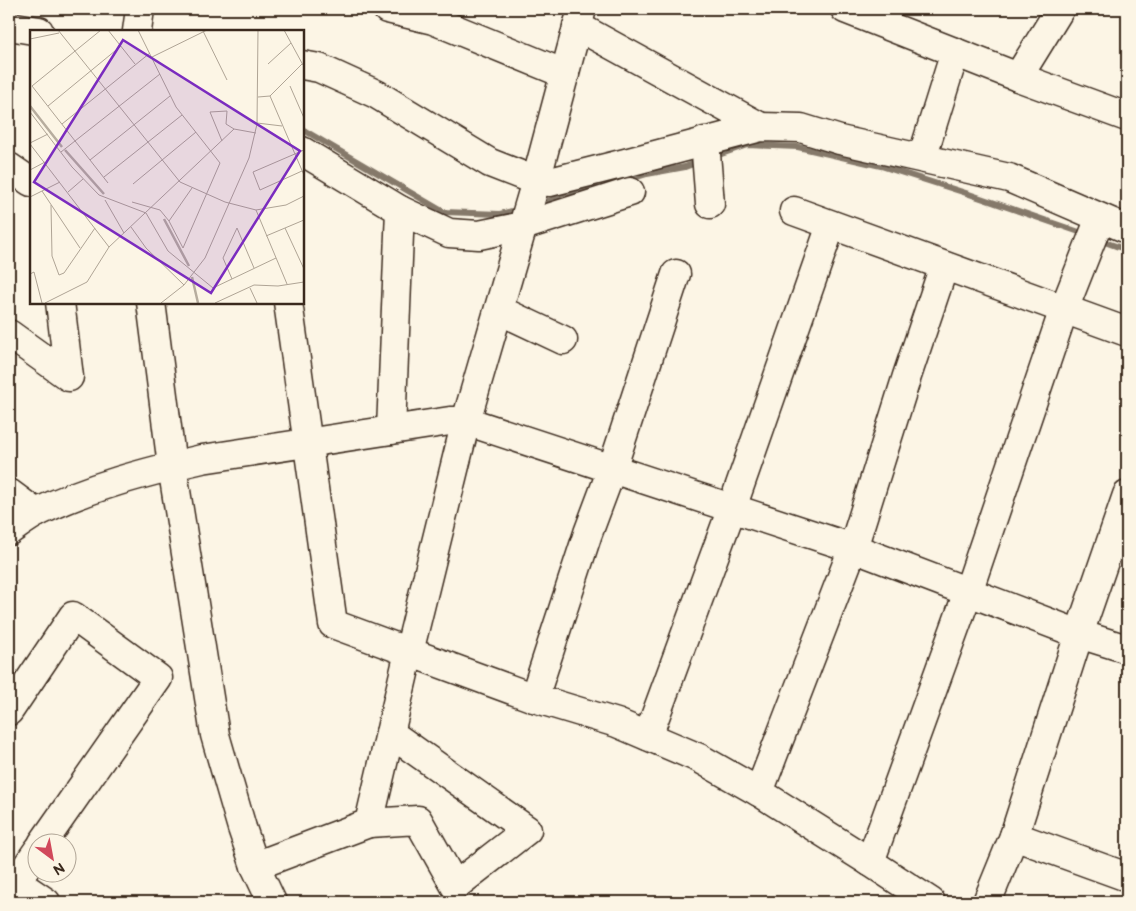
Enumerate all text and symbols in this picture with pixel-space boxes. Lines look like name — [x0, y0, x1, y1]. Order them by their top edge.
inset map — [30, 30, 304, 304]
north arrow — [28, 834, 78, 884]
text: N — [50, 859, 68, 879]

